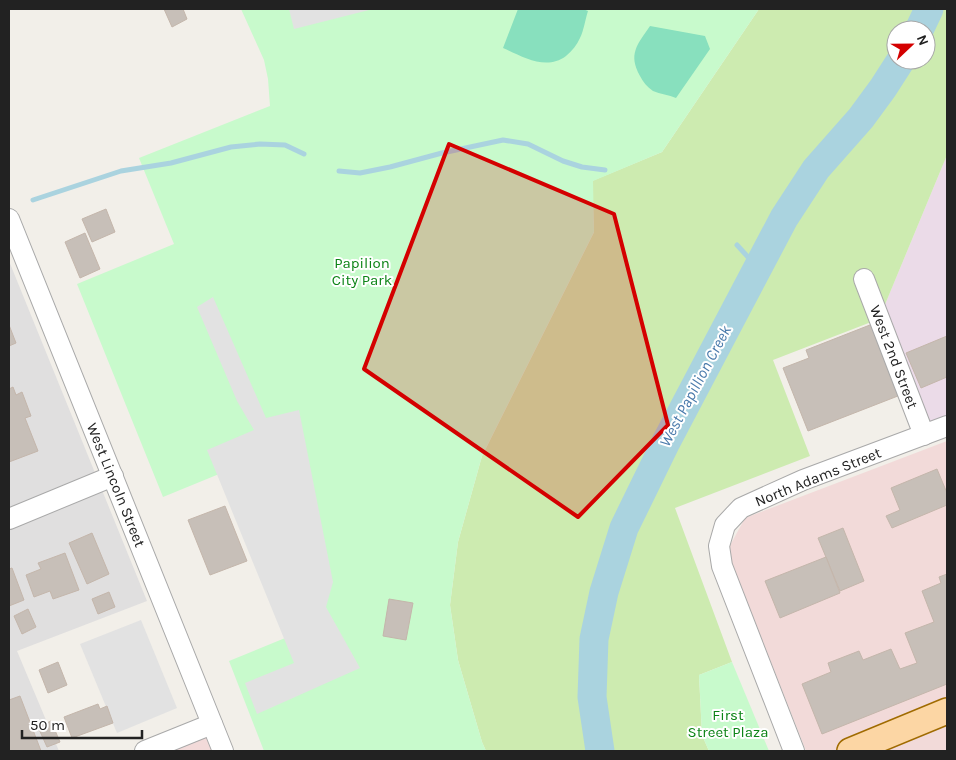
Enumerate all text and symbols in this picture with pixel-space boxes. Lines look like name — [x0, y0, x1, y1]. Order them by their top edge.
north arrow — [886, 20, 936, 70]
text: N — [913, 32, 932, 48]
park label: Papilion City Park — [332, 254, 392, 289]
street label: West 2nd Street — [866, 303, 922, 411]
water label: West Papillion Creek — [655, 321, 735, 450]
street label: West Lincoln Street — [83, 420, 149, 550]
street label: North Adams Street — [752, 443, 884, 511]
park label: First Street Plaza — [688, 706, 768, 741]
scale bar — [22, 708, 142, 740]
text: 50 m — [30, 716, 65, 734]

